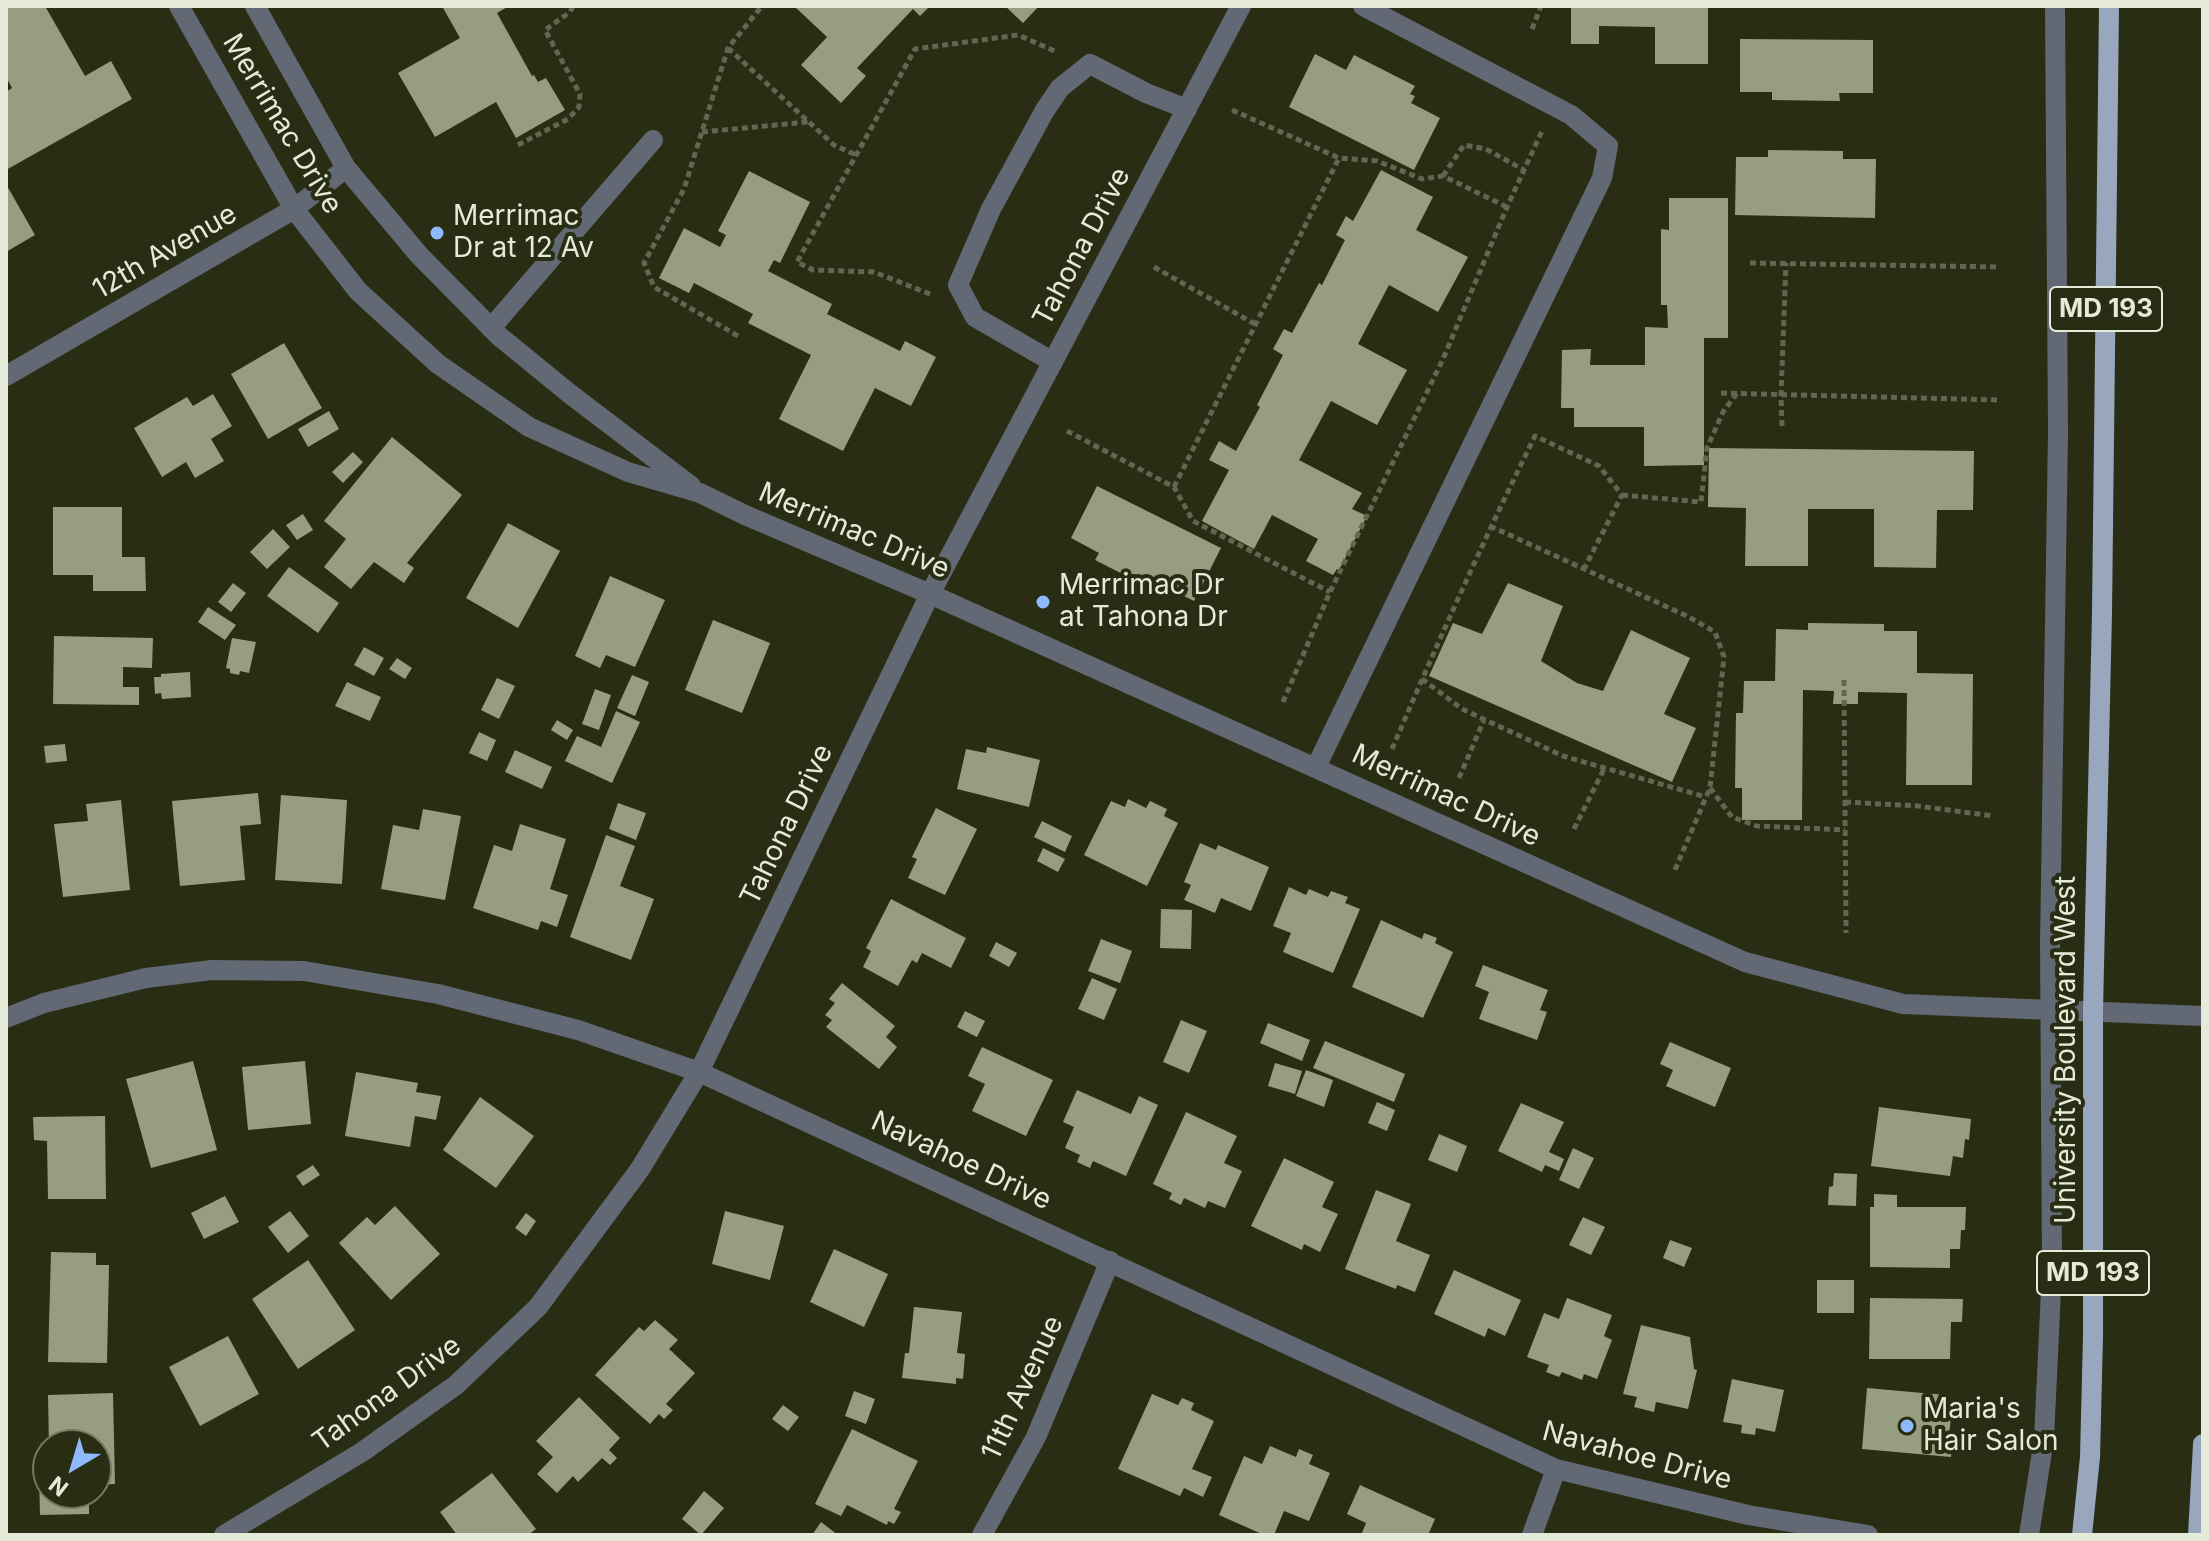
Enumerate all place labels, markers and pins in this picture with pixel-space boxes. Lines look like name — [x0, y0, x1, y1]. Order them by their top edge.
place label: Merrimac Dr at 12 Av — [453, 200, 594, 266]
marker: Merrimac Dr at 12 Av — [428, 224, 446, 242]
place label: Merrimac Dr at Tahona Dr — [1059, 569, 1228, 635]
marker: Merrimac Dr at Tahona Dr — [1034, 593, 1052, 611]
place label: Maria's Hair Salon — [1923, 1393, 2059, 1459]
marker: Maria's Hair Salon — [1898, 1417, 1916, 1435]

